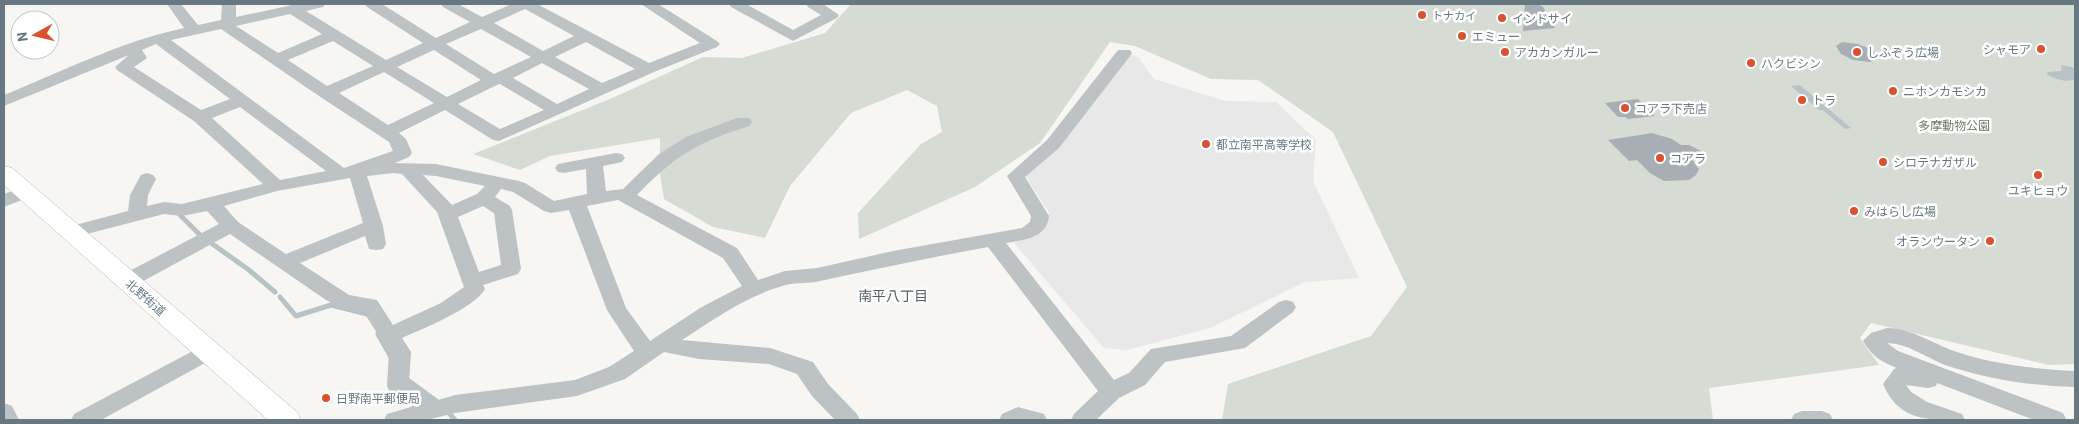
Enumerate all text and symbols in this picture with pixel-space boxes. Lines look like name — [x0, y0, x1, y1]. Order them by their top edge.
marker: トナカイ — [1416, 9, 1428, 21]
place label: トナカイ — [1432, 9, 1476, 22]
north arrow — [10, 10, 60, 60]
place label: インドサイ — [1512, 11, 1572, 25]
marker: インドサイ — [1496, 12, 1508, 24]
place label: エミュー — [1472, 29, 1520, 43]
marker: エミュー — [1456, 30, 1468, 42]
text: N — [13, 31, 31, 43]
place label: シャモア — [1983, 42, 2031, 56]
marker: シャモア — [2035, 43, 2047, 55]
place label: アカカンガルー — [1515, 45, 1599, 59]
place label: しふぞう広場 — [1867, 45, 1939, 59]
marker: アカカンガルー — [1499, 46, 1511, 58]
marker: しふぞう広場 — [1851, 46, 1863, 58]
place label: ハクビシン — [1761, 56, 1821, 70]
marker: ハクビシン — [1745, 57, 1757, 69]
place label: ニホンカモシカ — [1903, 84, 1987, 98]
marker: ニホンカモシカ — [1887, 85, 1899, 97]
place label: トラ — [1812, 93, 1836, 107]
marker: トラ — [1796, 94, 1808, 106]
place label: コアラ下売店 — [1635, 101, 1707, 115]
marker: コアラ下売店 — [1619, 102, 1631, 114]
park label: 多摩動物公園 — [1918, 118, 1990, 132]
place label: 都立南平高等学校 — [1216, 137, 1312, 151]
marker: 都立南平高等学校 — [1200, 138, 1212, 150]
place label: コアラ — [1670, 151, 1706, 165]
marker: コアラ — [1654, 152, 1666, 164]
place label: シロテナガザル — [1893, 155, 1977, 169]
marker: シロテナガザル — [1877, 156, 1889, 168]
marker: ユキヒョウ — [2032, 169, 2044, 181]
place label: ユキヒョウ — [2008, 183, 2068, 197]
place label: みはらし広場 — [1864, 204, 1936, 218]
marker: みはらし広場 — [1848, 205, 1860, 217]
place label: オランウータン — [1896, 234, 1980, 248]
marker: オランウータン — [1984, 235, 1996, 247]
street label: 北野街道 — [123, 276, 169, 318]
district label: 南平八丁目 — [858, 287, 928, 304]
place label: 日野南平郵便局 — [336, 391, 420, 405]
marker: 日野南平郵便局 — [320, 392, 332, 404]

